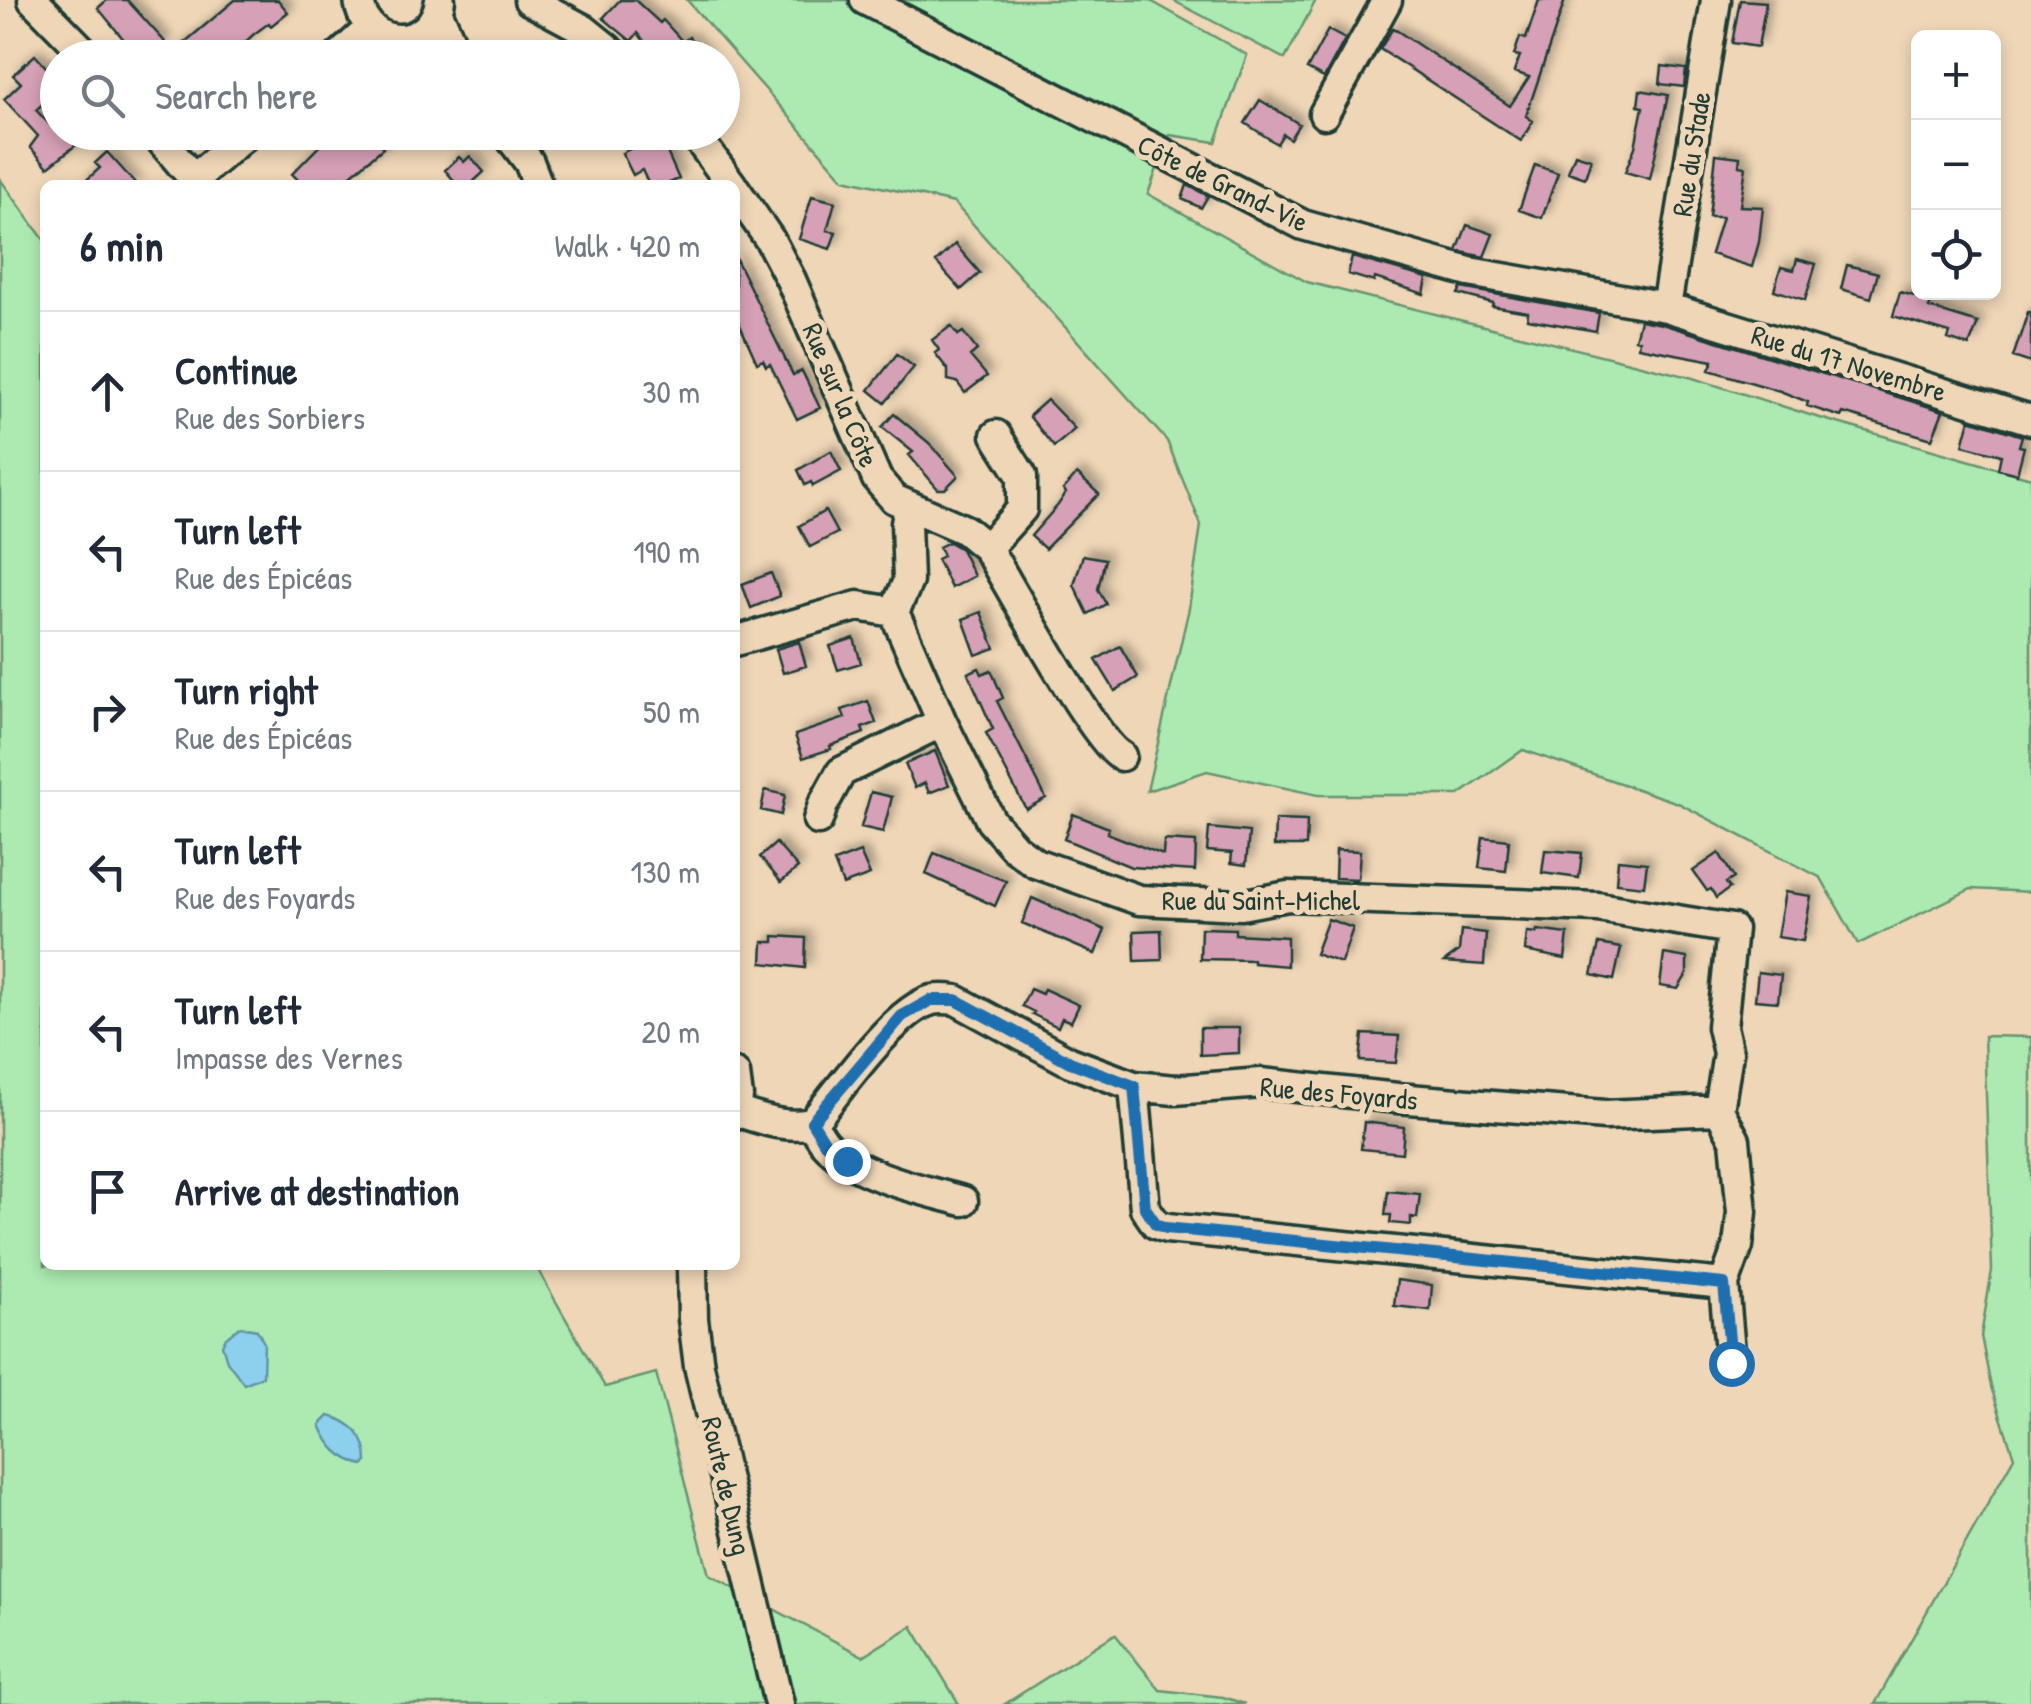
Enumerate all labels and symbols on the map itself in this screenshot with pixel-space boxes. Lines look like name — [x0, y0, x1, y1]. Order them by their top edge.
street label: Rue du Stade — [1662, 89, 1720, 219]
street label: Côte de Grand-Vie — [1131, 125, 1315, 241]
street label: Rue du 17 Novembre — [1747, 315, 1951, 411]
street label: Rue sur la Côte — [794, 317, 888, 473]
street label: Rue du Saint-Michel — [1162, 881, 1361, 919]
street label: Rue des Foyards — [1259, 1067, 1419, 1119]
route end — [825, 1139, 871, 1185]
route start — [1709, 1341, 1755, 1387]
street label: Route de Dung — [693, 1413, 761, 1559]

